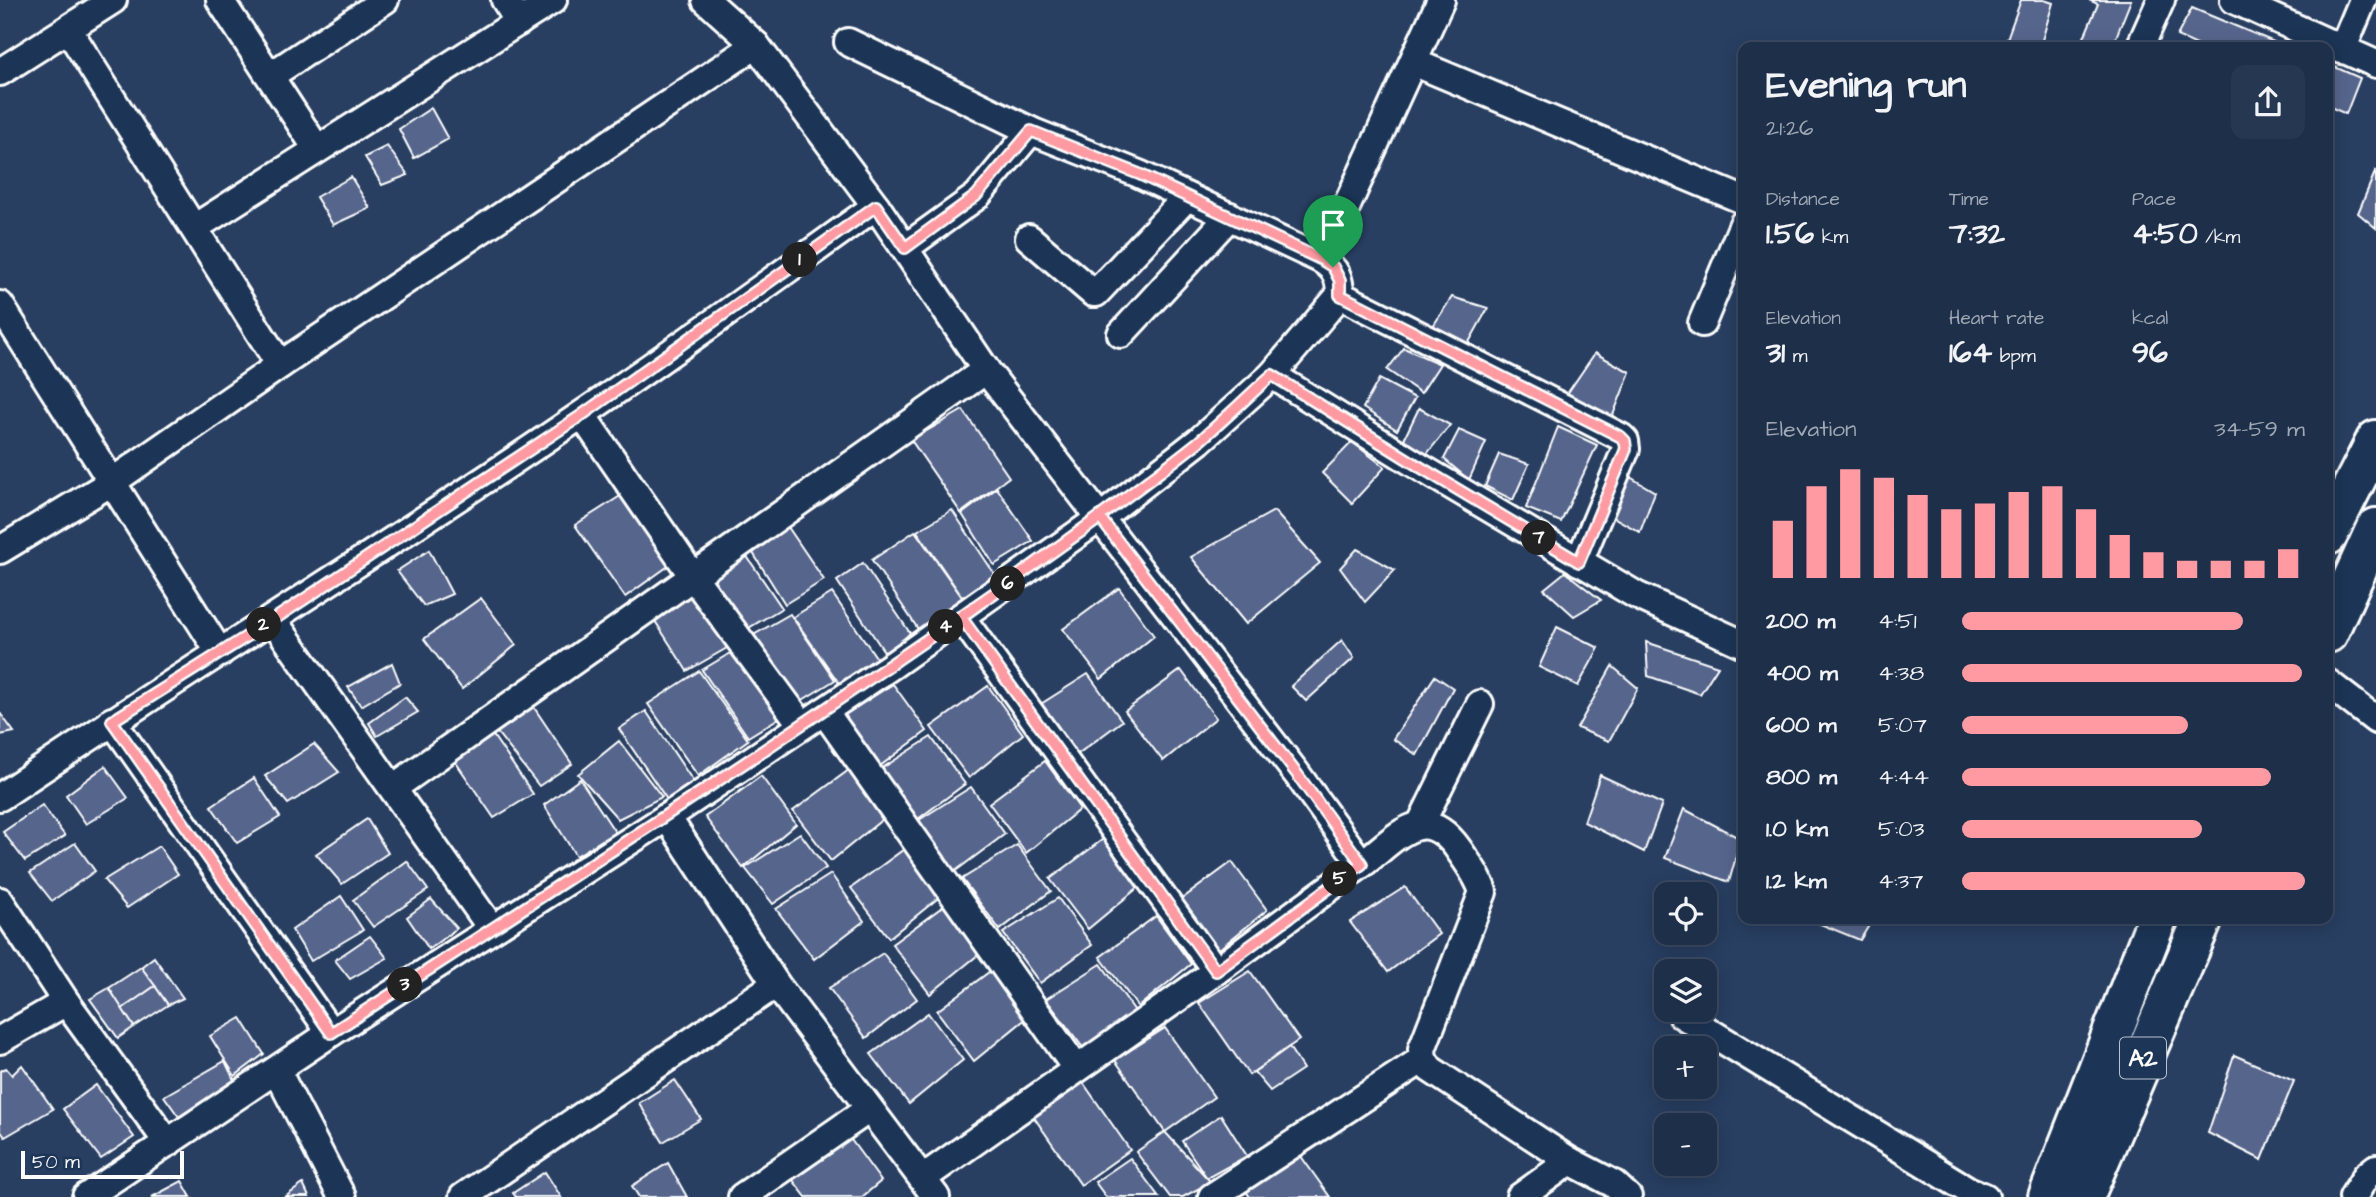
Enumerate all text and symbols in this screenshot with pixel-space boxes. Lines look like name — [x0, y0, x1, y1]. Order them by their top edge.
text: Evening run — [1766, 60, 1967, 112]
button: share — [2231, 65, 2305, 139]
text: 21:26 — [1766, 112, 1814, 144]
text: Distance — [1766, 186, 1840, 213]
text: Time — [1949, 186, 1989, 213]
text: Pace — [2132, 186, 2176, 213]
pin — [1303, 195, 1363, 267]
icon: arrive — [1314, 206, 1352, 244]
text: 1.56 — [1766, 213, 1814, 255]
text: 7:32 — [1949, 213, 2005, 255]
text: 4:50 — [2132, 213, 2198, 255]
text: km — [1814, 224, 1848, 251]
text: /km — [2198, 224, 2240, 251]
pin: 1 — [782, 243, 818, 278]
text: 1 — [798, 246, 801, 273]
text: Elevation — [1766, 305, 1841, 332]
text: Heart rate — [1949, 305, 2044, 332]
text: kcal — [2132, 305, 2168, 332]
text: 31 — [1766, 332, 1785, 374]
text: 164 — [1949, 332, 1992, 374]
text: 96 — [2132, 332, 2168, 374]
text: m — [1785, 343, 1808, 370]
text: bpm — [1992, 343, 2036, 370]
text: Elevation — [1766, 413, 1857, 445]
text: 34–59 m — [2214, 413, 2305, 445]
pin: 7 — [1522, 520, 1556, 556]
text: 7 — [1533, 524, 1544, 551]
pin: 6 — [990, 566, 1026, 602]
text: 6 — [1002, 570, 1013, 597]
text: 200 m — [1766, 605, 1835, 637]
text: 4:51 — [1878, 605, 1917, 637]
pin: 2 — [246, 608, 282, 642]
pin: 4 — [928, 610, 964, 644]
text: 2 — [258, 611, 269, 638]
text: 4 — [939, 613, 952, 640]
text: 400 m — [1766, 657, 1838, 689]
text: 4:38 — [1878, 657, 1924, 689]
text: 600 m — [1766, 709, 1837, 741]
text: 5:07 — [1878, 709, 1927, 741]
text: 800 m — [1766, 761, 1837, 793]
text: 4:44 — [1878, 761, 1929, 793]
text: 1.0 km — [1766, 813, 1828, 845]
text: 5:03 — [1878, 813, 1924, 845]
pin: 5 — [1322, 862, 1358, 896]
text: 5 — [1333, 865, 1346, 892]
text: 1.2 km — [1766, 865, 1827, 897]
text: 4:37 — [1878, 865, 1923, 897]
map controls — [1654, 882, 1717, 1176]
button: locate — [1654, 882, 1717, 945]
button: layers — [1654, 959, 1717, 1022]
pin: 3 — [388, 968, 422, 1002]
text: 3 — [400, 971, 409, 998]
button: + — [1654, 1036, 1717, 1099]
road number: A2 — [2120, 1038, 2166, 1078]
button: − — [1654, 1113, 1717, 1176]
scale bar — [21, 1148, 184, 1180]
text: 50 m — [32, 1149, 80, 1176]

